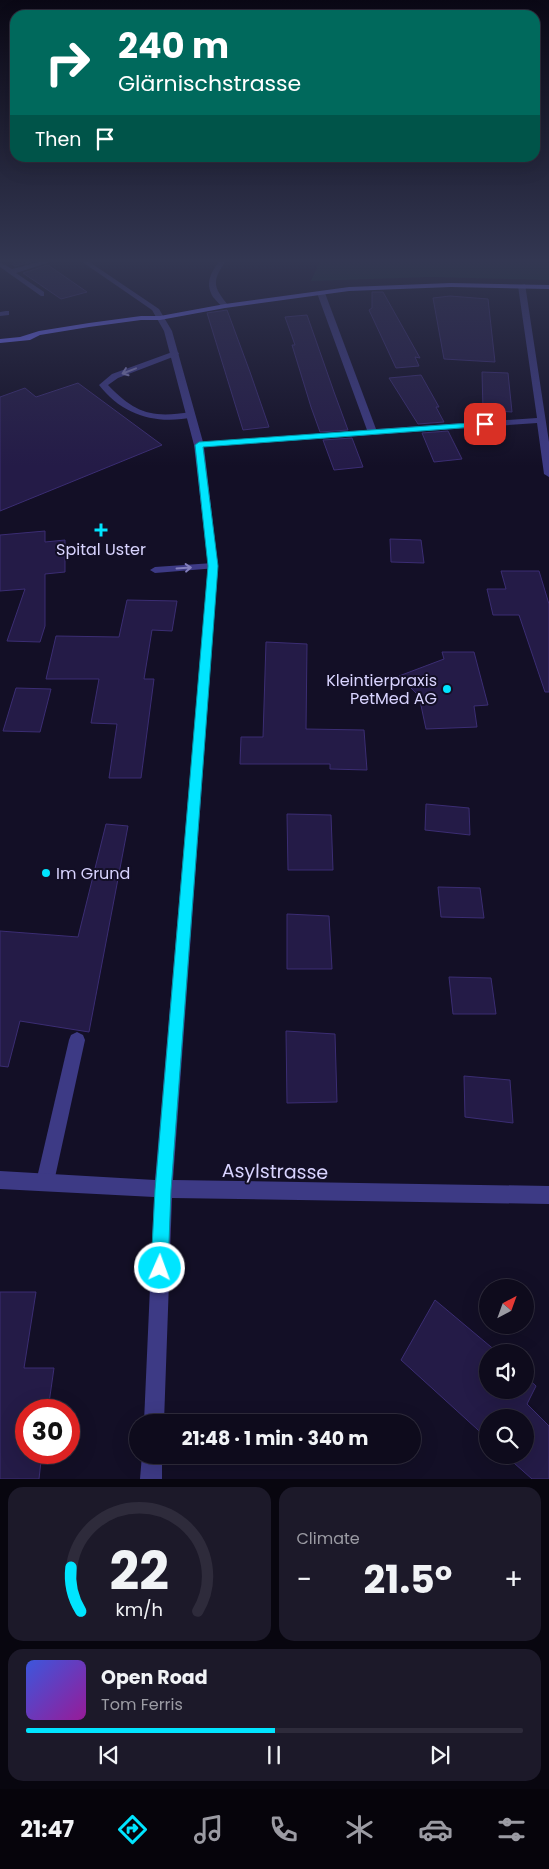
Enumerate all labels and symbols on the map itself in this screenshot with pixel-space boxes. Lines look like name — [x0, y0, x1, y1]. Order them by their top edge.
one-way arrow — [122, 367, 137, 376]
pin — [464, 403, 506, 445]
marker: Spital Uster — [94, 523, 108, 537]
place label: Spital Uster — [56, 538, 146, 561]
one-way arrow — [176, 563, 192, 573]
place label: Kleintierpraxis PetMed AG — [326, 669, 437, 710]
marker: Kleintierpraxis PetMed AG — [441, 683, 453, 695]
place label: Im Grund — [56, 862, 130, 885]
marker: Im Grund — [40, 867, 52, 879]
street label: Asylstrasse — [222, 1157, 328, 1186]
position arrow — [133, 1241, 185, 1293]
north arrow — [479, 1279, 534, 1334]
speed limit sign: 30 — [15, 1399, 80, 1464]

